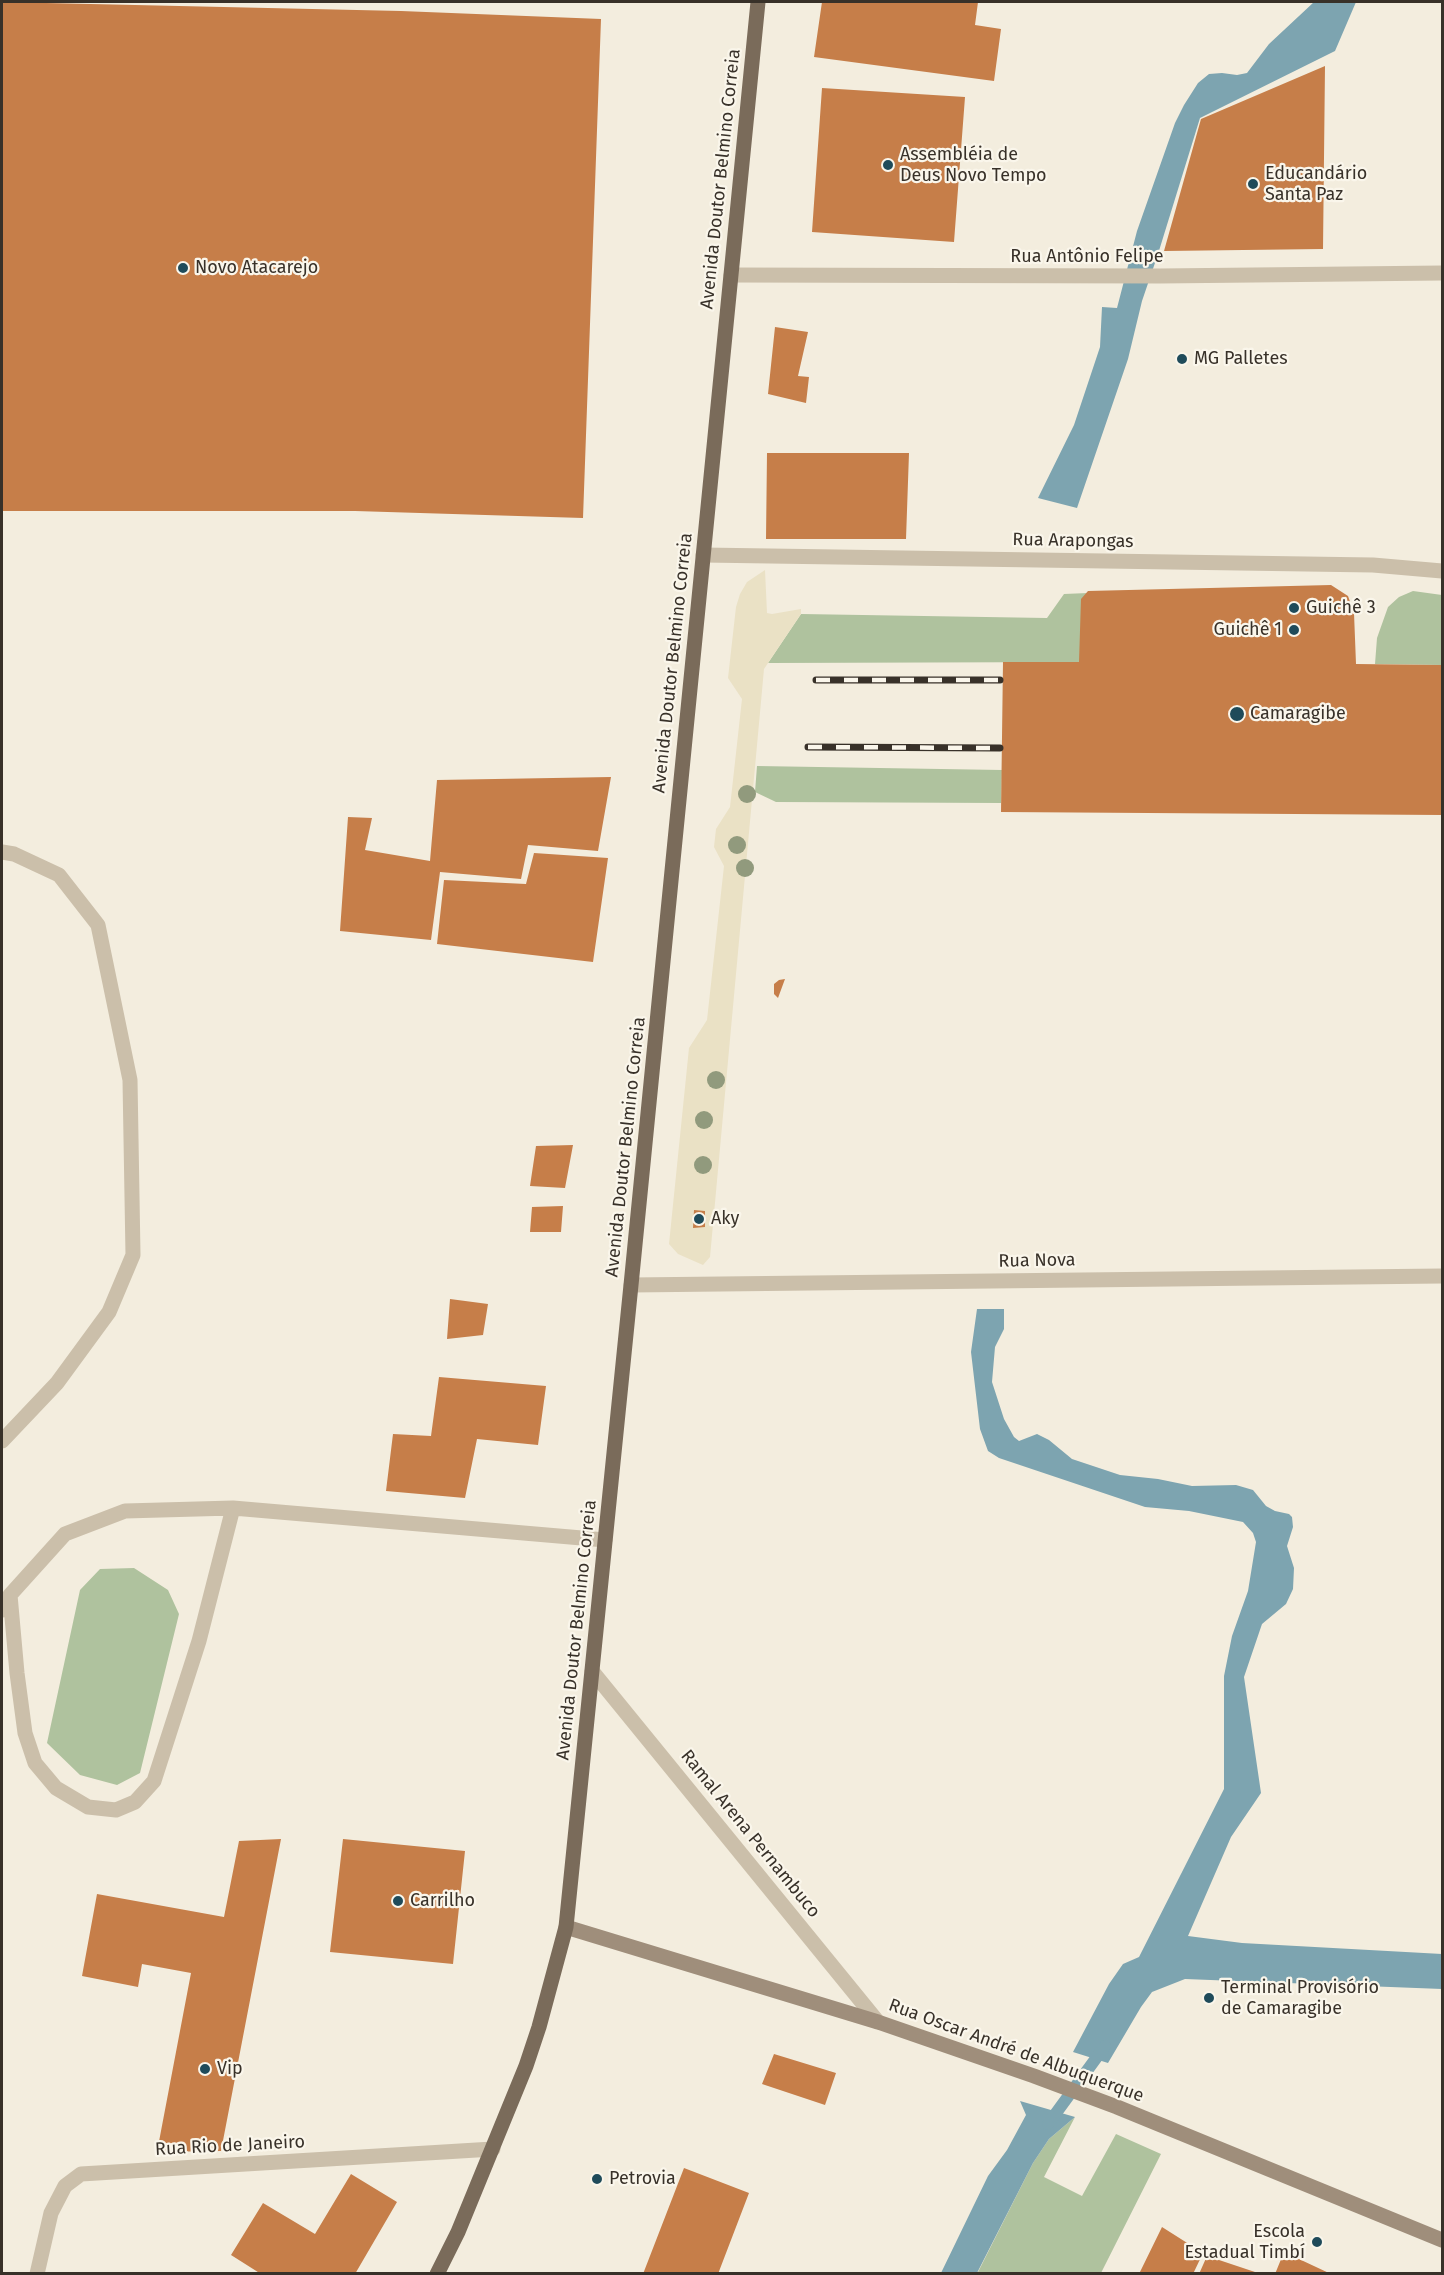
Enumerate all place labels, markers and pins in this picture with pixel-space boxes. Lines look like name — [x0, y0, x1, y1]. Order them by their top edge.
place label: Assembléia de Deus Novo Tempo — [900, 144, 1047, 186]
marker: Assembléia de Deus Novo Tempo — [881, 158, 895, 172]
place label: Educandário Santa Paz — [1265, 163, 1367, 206]
marker: Educandário Santa Paz — [1246, 177, 1260, 191]
place label: Novo Atacarejo — [195, 257, 318, 279]
marker: Novo Atacarejo — [176, 261, 190, 275]
place label: MG Palletes — [1194, 348, 1288, 370]
marker: MG Palletes — [1175, 352, 1189, 366]
place label: Guichê 3 — [1306, 597, 1376, 619]
marker: Guichê 3 — [1287, 601, 1301, 615]
place label: Guichê 1 — [1214, 619, 1282, 641]
marker: Guichê 1 — [1287, 623, 1301, 637]
place label: Camaragibe — [1250, 703, 1346, 725]
marker: Camaragibe — [1228, 705, 1246, 723]
place label: Aky — [711, 1208, 739, 1230]
marker: Aky — [692, 1212, 706, 1226]
place label: Carrilho — [410, 1890, 475, 1912]
marker: Carrilho — [391, 1894, 405, 1908]
place label: Terminal Provisório de Camaragibe — [1221, 1977, 1379, 2020]
marker: Terminal Provisório de Camaragibe — [1202, 1991, 1216, 2005]
place label: Vip — [217, 2058, 243, 2080]
marker: Vip — [198, 2062, 212, 2076]
place label: Petrovia — [609, 2168, 676, 2190]
marker: Petrovia — [590, 2172, 604, 2186]
place label: Escola Estadual Timbí — [1184, 2221, 1305, 2264]
marker: Escola Estadual Timbí — [1310, 2235, 1324, 2249]

